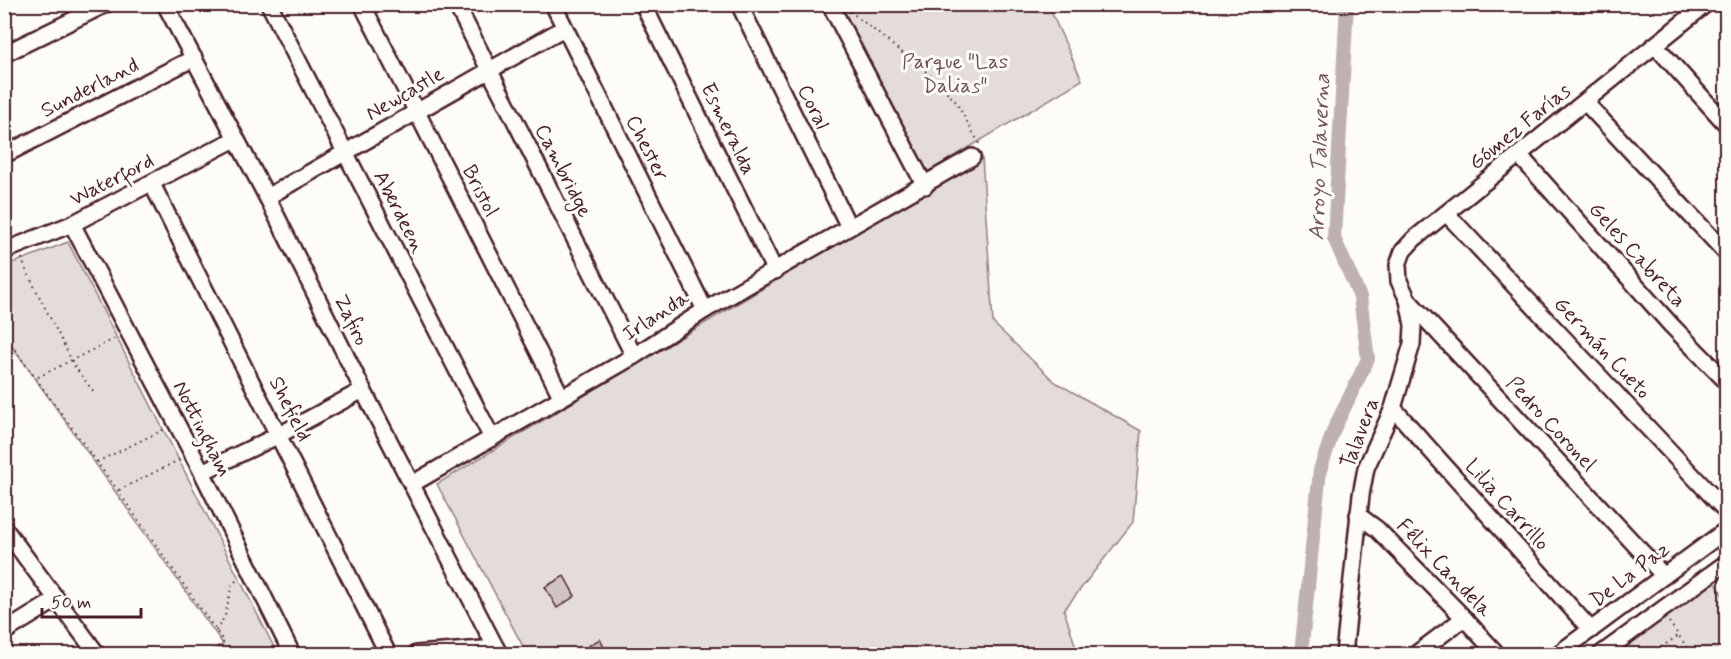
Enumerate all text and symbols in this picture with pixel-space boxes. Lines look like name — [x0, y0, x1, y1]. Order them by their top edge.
park label: Parque "Las Dalias" — [902, 48, 1008, 100]
street label: Sunderland — [36, 51, 144, 125]
street label: Newcastle — [361, 60, 449, 128]
water label: Arroyo Talaverna — [1303, 73, 1337, 241]
street label: Gómez Farías — [1463, 77, 1577, 177]
street label: Esmeralda — [694, 78, 762, 180]
street label: Coral — [790, 80, 836, 134]
street label: Chester — [619, 111, 675, 186]
street label: Cambridge — [527, 119, 599, 223]
street label: Waterford — [65, 147, 160, 215]
street label: Bristol — [455, 160, 505, 222]
street label: Aberdeen — [366, 166, 432, 259]
street label: Geles Cabreta — [1582, 196, 1692, 314]
street label: Irlanda — [617, 284, 695, 348]
street label: Zafiro — [327, 290, 375, 350]
street label: Germán Cueto — [1547, 291, 1657, 405]
street label: Pedro Coronel — [1500, 370, 1602, 478]
street label: Shefield — [262, 372, 318, 446]
street label: Nottingham — [164, 376, 238, 483]
street label: Talavera — [1334, 394, 1386, 472]
street label: Lilia Carrillo — [1458, 453, 1556, 557]
street label: Félix Candela — [1390, 513, 1498, 624]
street label: De La Paz — [1584, 536, 1676, 614]
scale bar — [42, 581, 141, 619]
text: 50 m — [51, 591, 91, 615]

